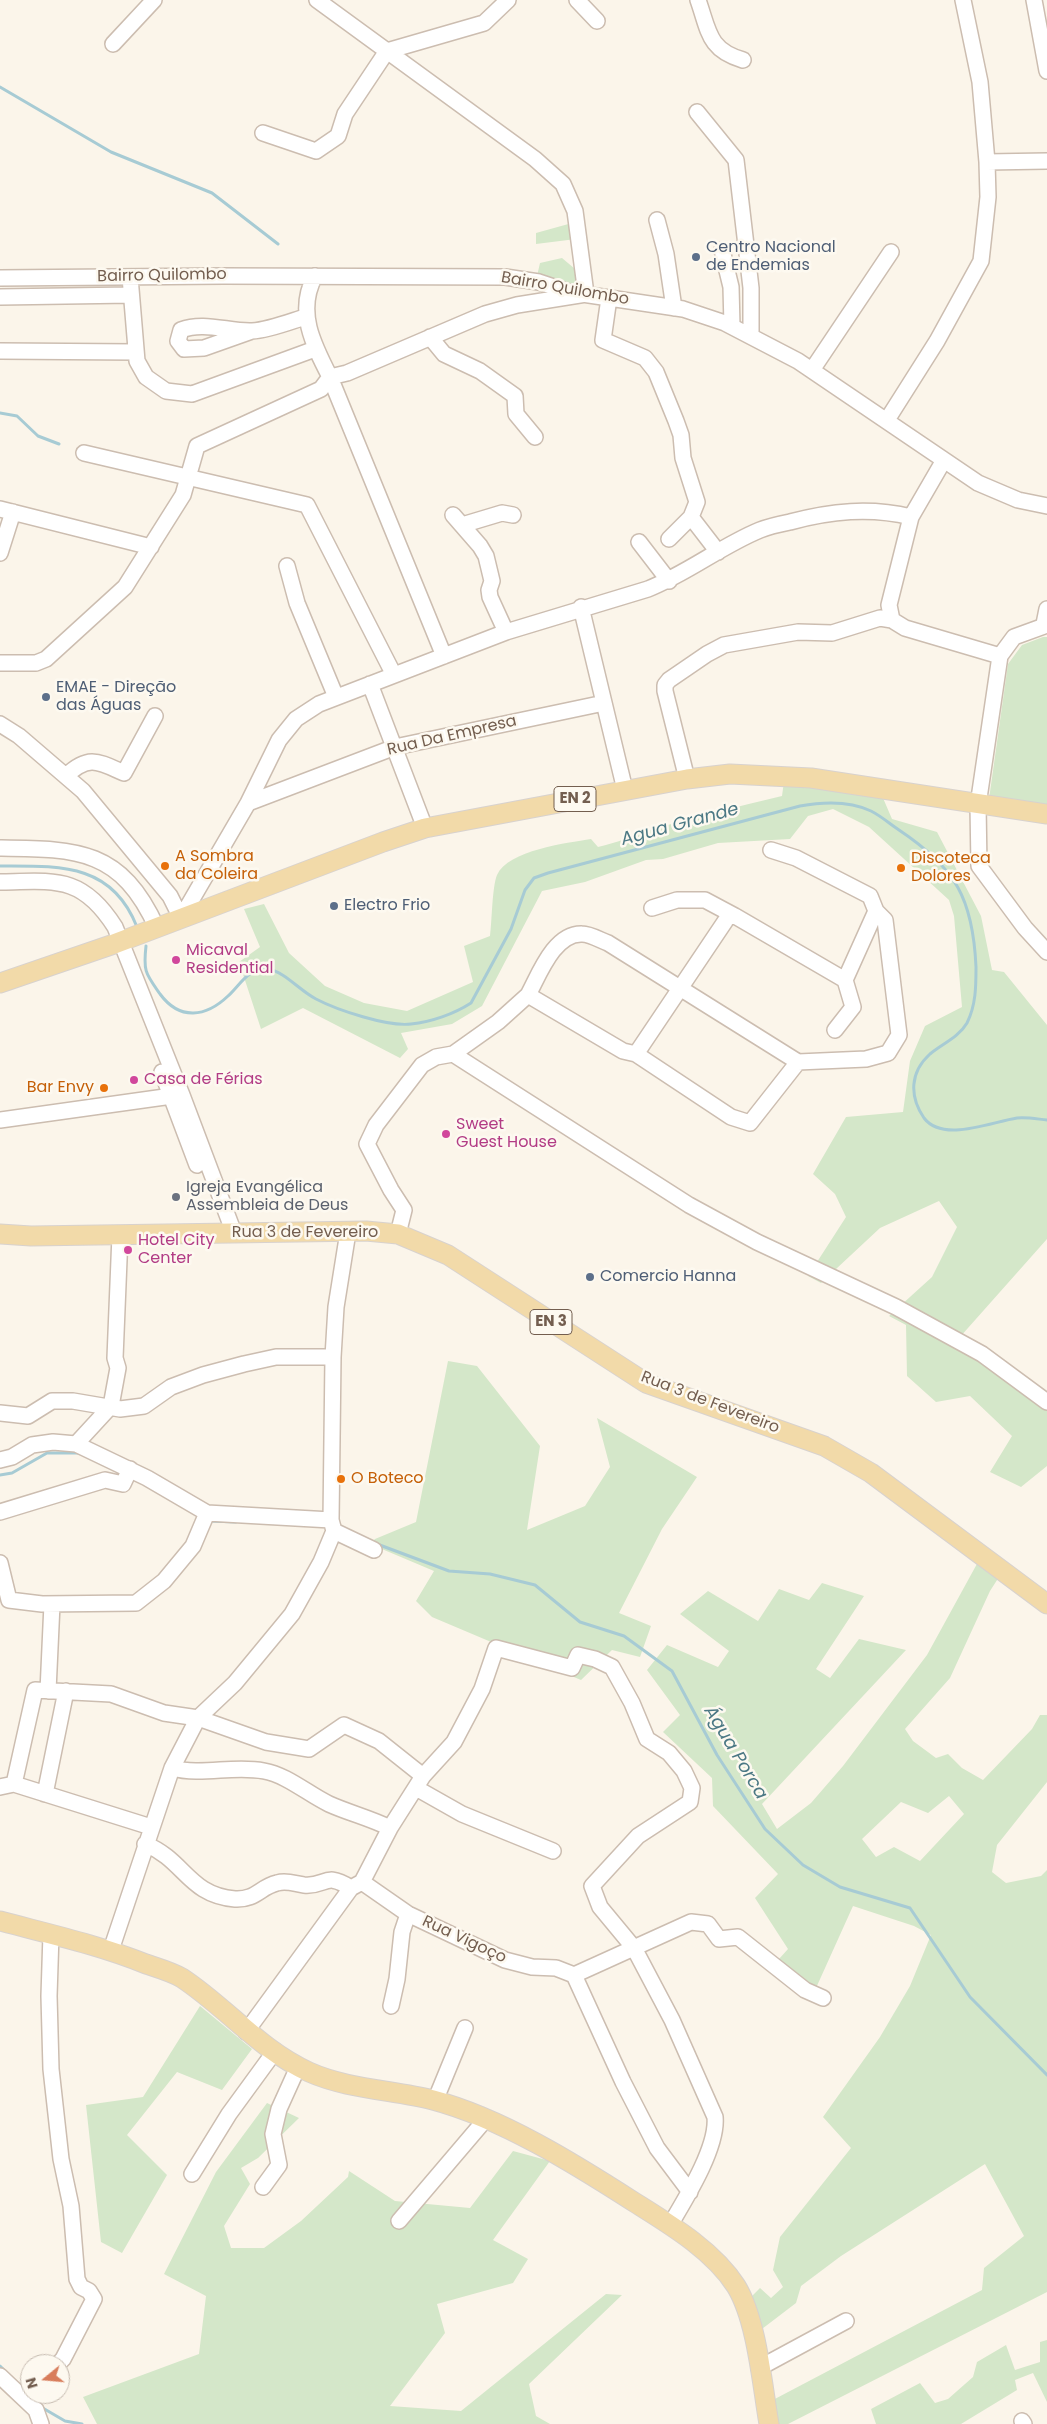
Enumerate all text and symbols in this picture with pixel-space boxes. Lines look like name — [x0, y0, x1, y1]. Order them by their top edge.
place label: Centro Nacional de Endemias — [706, 238, 836, 276]
marker: Centro Nacional de Endemias — [690, 251, 702, 263]
street label: Bairro Quilombo — [97, 265, 227, 287]
street label: Bairro Quilombo — [500, 268, 630, 310]
place label: EMAE - Direção das Águas — [56, 678, 176, 716]
marker: EMAE - Direção das Águas — [40, 691, 52, 703]
street label: Rua Da Empresa — [386, 712, 518, 760]
road number: EN 2 — [554, 786, 596, 812]
water label: Agua Grande — [619, 799, 741, 851]
place label: A Sombra da Coleira — [175, 847, 258, 885]
place label: Discoteca Dolores — [911, 849, 991, 887]
marker: A Sombra da Coleira — [159, 860, 171, 872]
marker: Discoteca Dolores — [895, 862, 907, 874]
place label: Electro Frio — [344, 896, 430, 916]
marker: Electro Frio — [328, 900, 340, 912]
place label: Micaval Residential — [186, 941, 273, 979]
marker: Micaval Residential — [170, 954, 182, 966]
place label: Casa de Férias — [144, 1070, 263, 1090]
marker: Casa de Férias — [128, 1074, 140, 1086]
place label: Bar Envy — [27, 1078, 94, 1098]
marker: Bar Envy — [98, 1082, 110, 1094]
place label: Sweet Guest House — [456, 1115, 557, 1153]
marker: Sweet Guest House — [440, 1128, 452, 1140]
place label: Igreja Evangélica Assembleia de Deus — [186, 1178, 348, 1216]
marker: Igreja Evangélica Assembleia de Deus — [170, 1191, 182, 1203]
street label: Rua 3 de Fevereiro — [232, 1223, 378, 1243]
place label: Hotel City Center — [138, 1231, 214, 1269]
marker: Hotel City Center — [122, 1244, 134, 1256]
place label: Comercio Hanna — [600, 1267, 736, 1287]
marker: Comercio Hanna — [584, 1271, 596, 1283]
road number: EN 3 — [530, 1310, 572, 1334]
street label: Rua 3 de Fevereiro — [638, 1368, 782, 1438]
place label: O Boteco — [351, 1469, 424, 1489]
marker: O Boteco — [335, 1473, 347, 1485]
water label: Água Porca — [699, 1702, 771, 1804]
street label: Rua Vigoço — [419, 1912, 509, 1968]
north arrow — [20, 2354, 70, 2404]
text: N — [21, 2375, 43, 2391]

